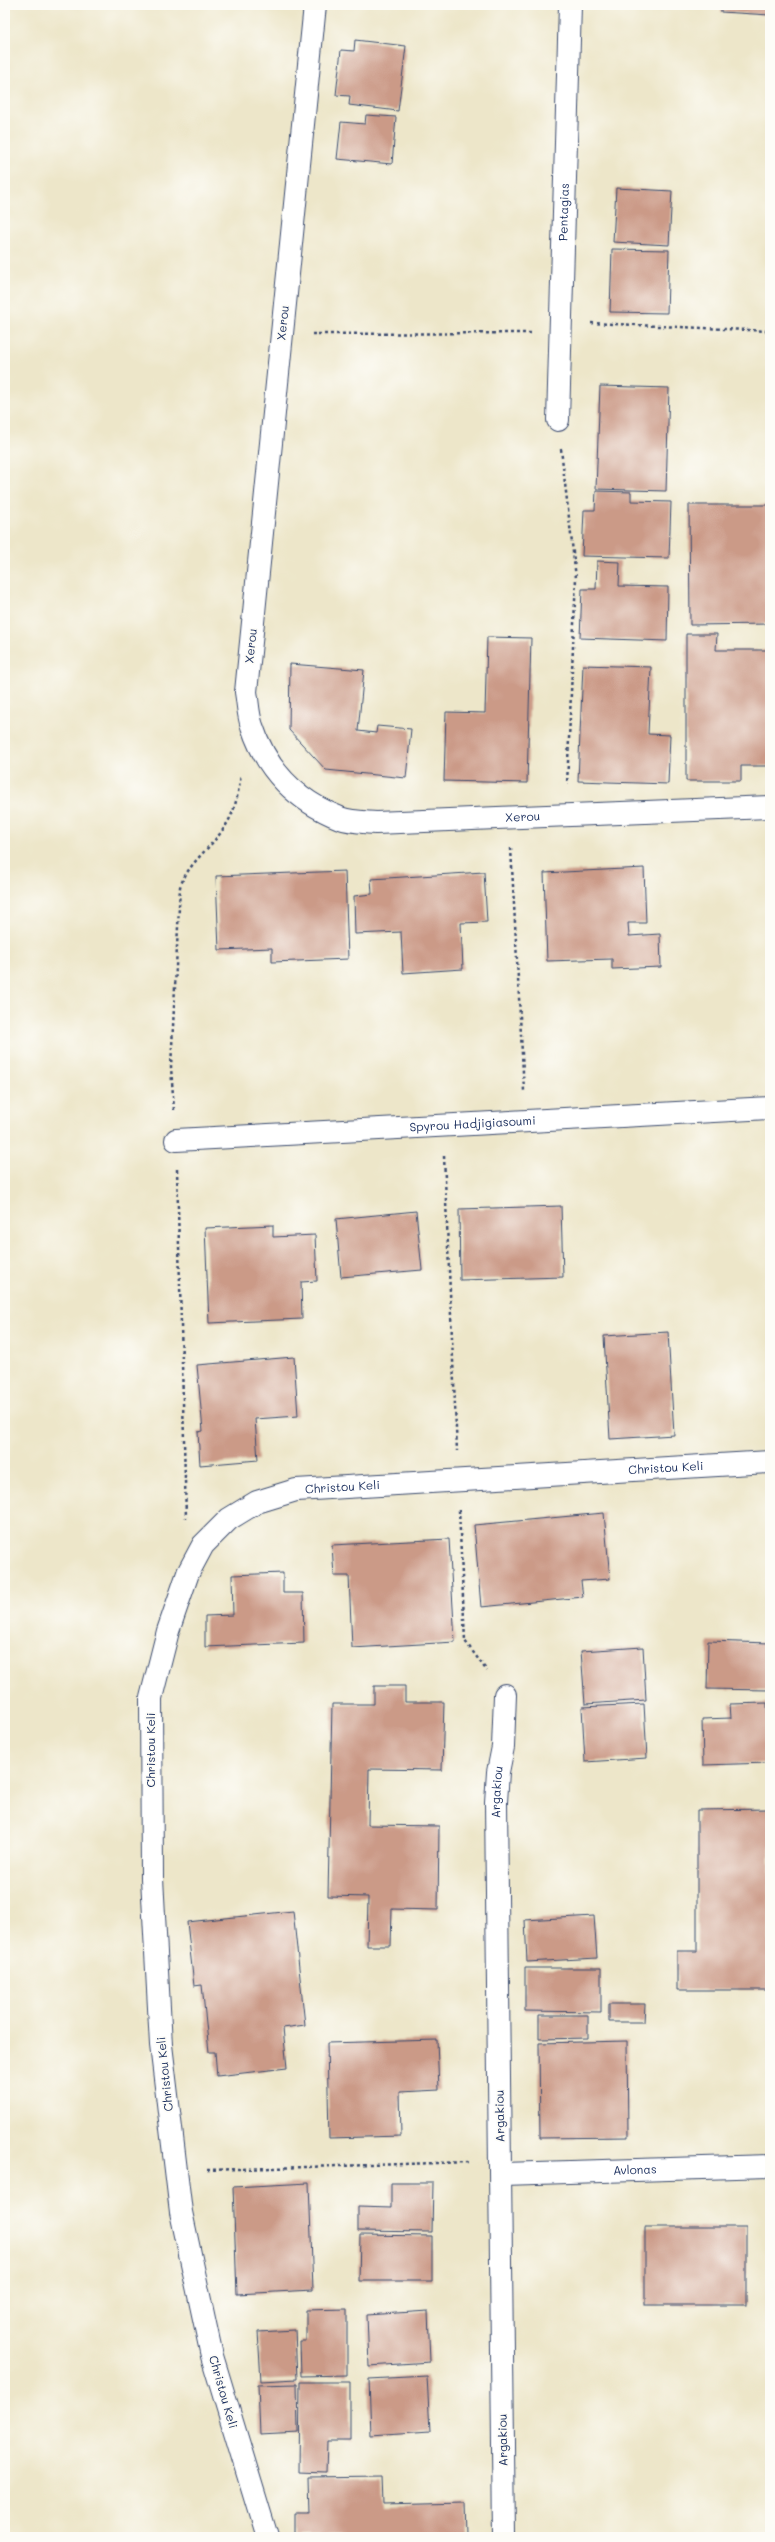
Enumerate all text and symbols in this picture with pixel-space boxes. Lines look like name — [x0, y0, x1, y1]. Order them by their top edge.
street label: Pentagias — [554, 183, 572, 241]
street label: Xerou — [272, 305, 292, 341]
street label: Xerou — [240, 628, 260, 664]
street label: Xerou — [505, 807, 540, 825]
street label: Spyrou Hadjigiasoumi — [409, 1112, 536, 1134]
street label: Christou Keli — [628, 1457, 704, 1477]
street label: Christou Keli — [304, 1476, 380, 1496]
street label: Christou Keli — [142, 1712, 158, 1788]
street label: Argakiou — [487, 1764, 506, 1818]
street label: Christou Keli — [152, 2036, 176, 2112]
street label: Argakiou — [491, 2090, 507, 2142]
street label: Avlonas — [613, 2160, 657, 2178]
street label: Christou Keli — [206, 2353, 242, 2430]
street label: Argakiou — [494, 2414, 510, 2466]

